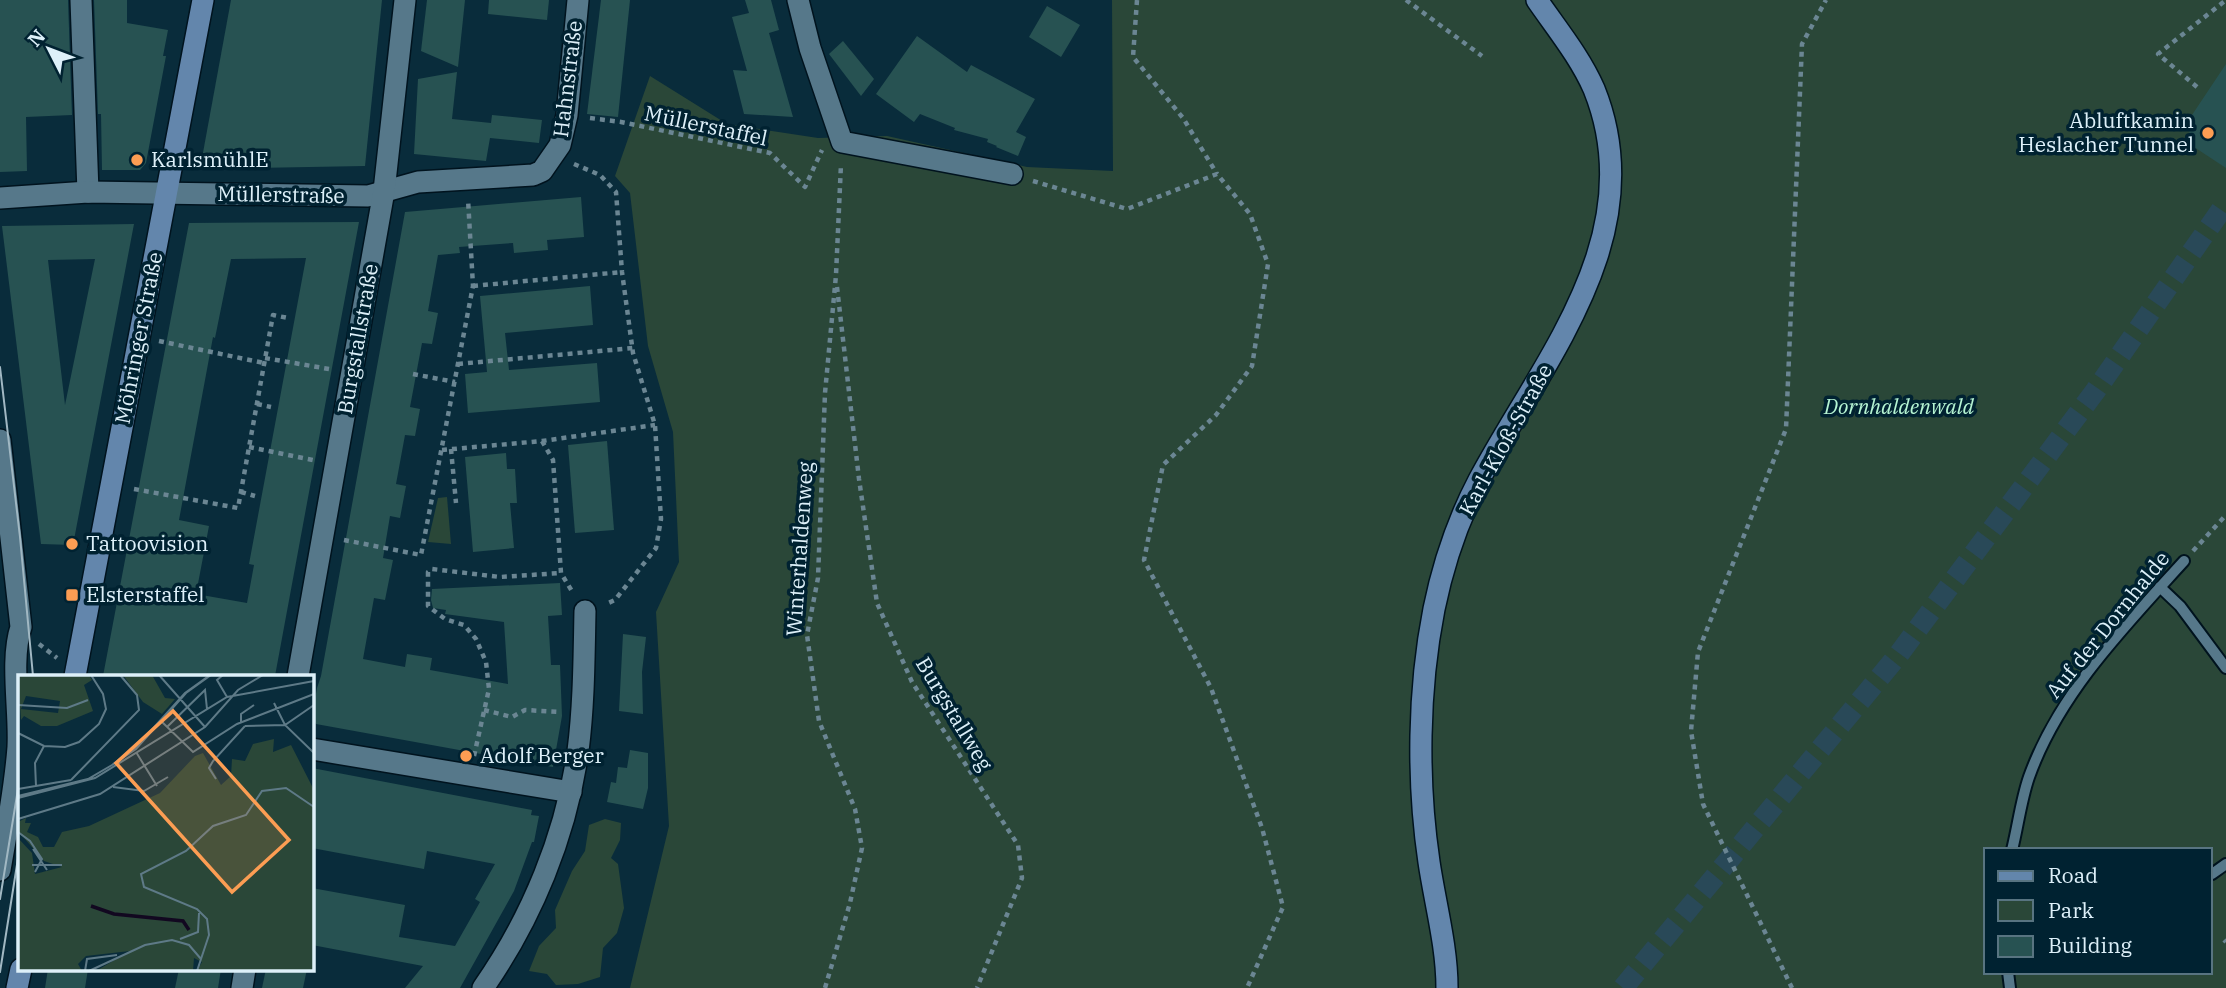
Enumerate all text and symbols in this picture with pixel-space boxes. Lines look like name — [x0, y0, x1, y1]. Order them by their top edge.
north arrow — [14, 14, 84, 84]
street label: Hahnstraße — [546, 19, 588, 139]
text: N — [22, 24, 50, 51]
street label: Müllerstaffel — [642, 98, 770, 152]
place label: Abluftkamin Heslacher Tunnel — [2018, 106, 2194, 158]
marker: Abluftkamin Heslacher Tunnel — [2200, 125, 2216, 141]
place label: KarlsmühlE — [151, 145, 269, 173]
marker: KarlsmühlE — [129, 152, 145, 168]
street label: Müllerstraße — [217, 179, 345, 209]
street label: Möhringer Straße — [108, 249, 168, 426]
street label: Burgstallstraße — [330, 261, 384, 416]
street label: Karl-Kloß-Straße — [1452, 359, 1558, 520]
park label: Dornhaldenwald — [1823, 392, 1975, 420]
street label: Winterhaldenweg — [779, 460, 819, 637]
place label: Tattoovision — [86, 529, 208, 557]
marker: Tattoovision — [64, 536, 80, 552]
street label: Auf der Dornhalde — [2039, 545, 2175, 704]
place label: Elsterstaffel — [86, 580, 205, 608]
marker: Elsterstaffel — [64, 587, 80, 603]
street label: Burgstallweg — [910, 651, 1000, 776]
inset map — [18, 675, 313, 970]
place label: Adolf Berger — [480, 741, 604, 769]
marker: Adolf Berger — [458, 748, 474, 764]
legend — [1984, 848, 2212, 974]
text: Road — [2048, 861, 2098, 889]
text: Park — [2048, 896, 2095, 924]
text: Building — [2048, 931, 2133, 959]

